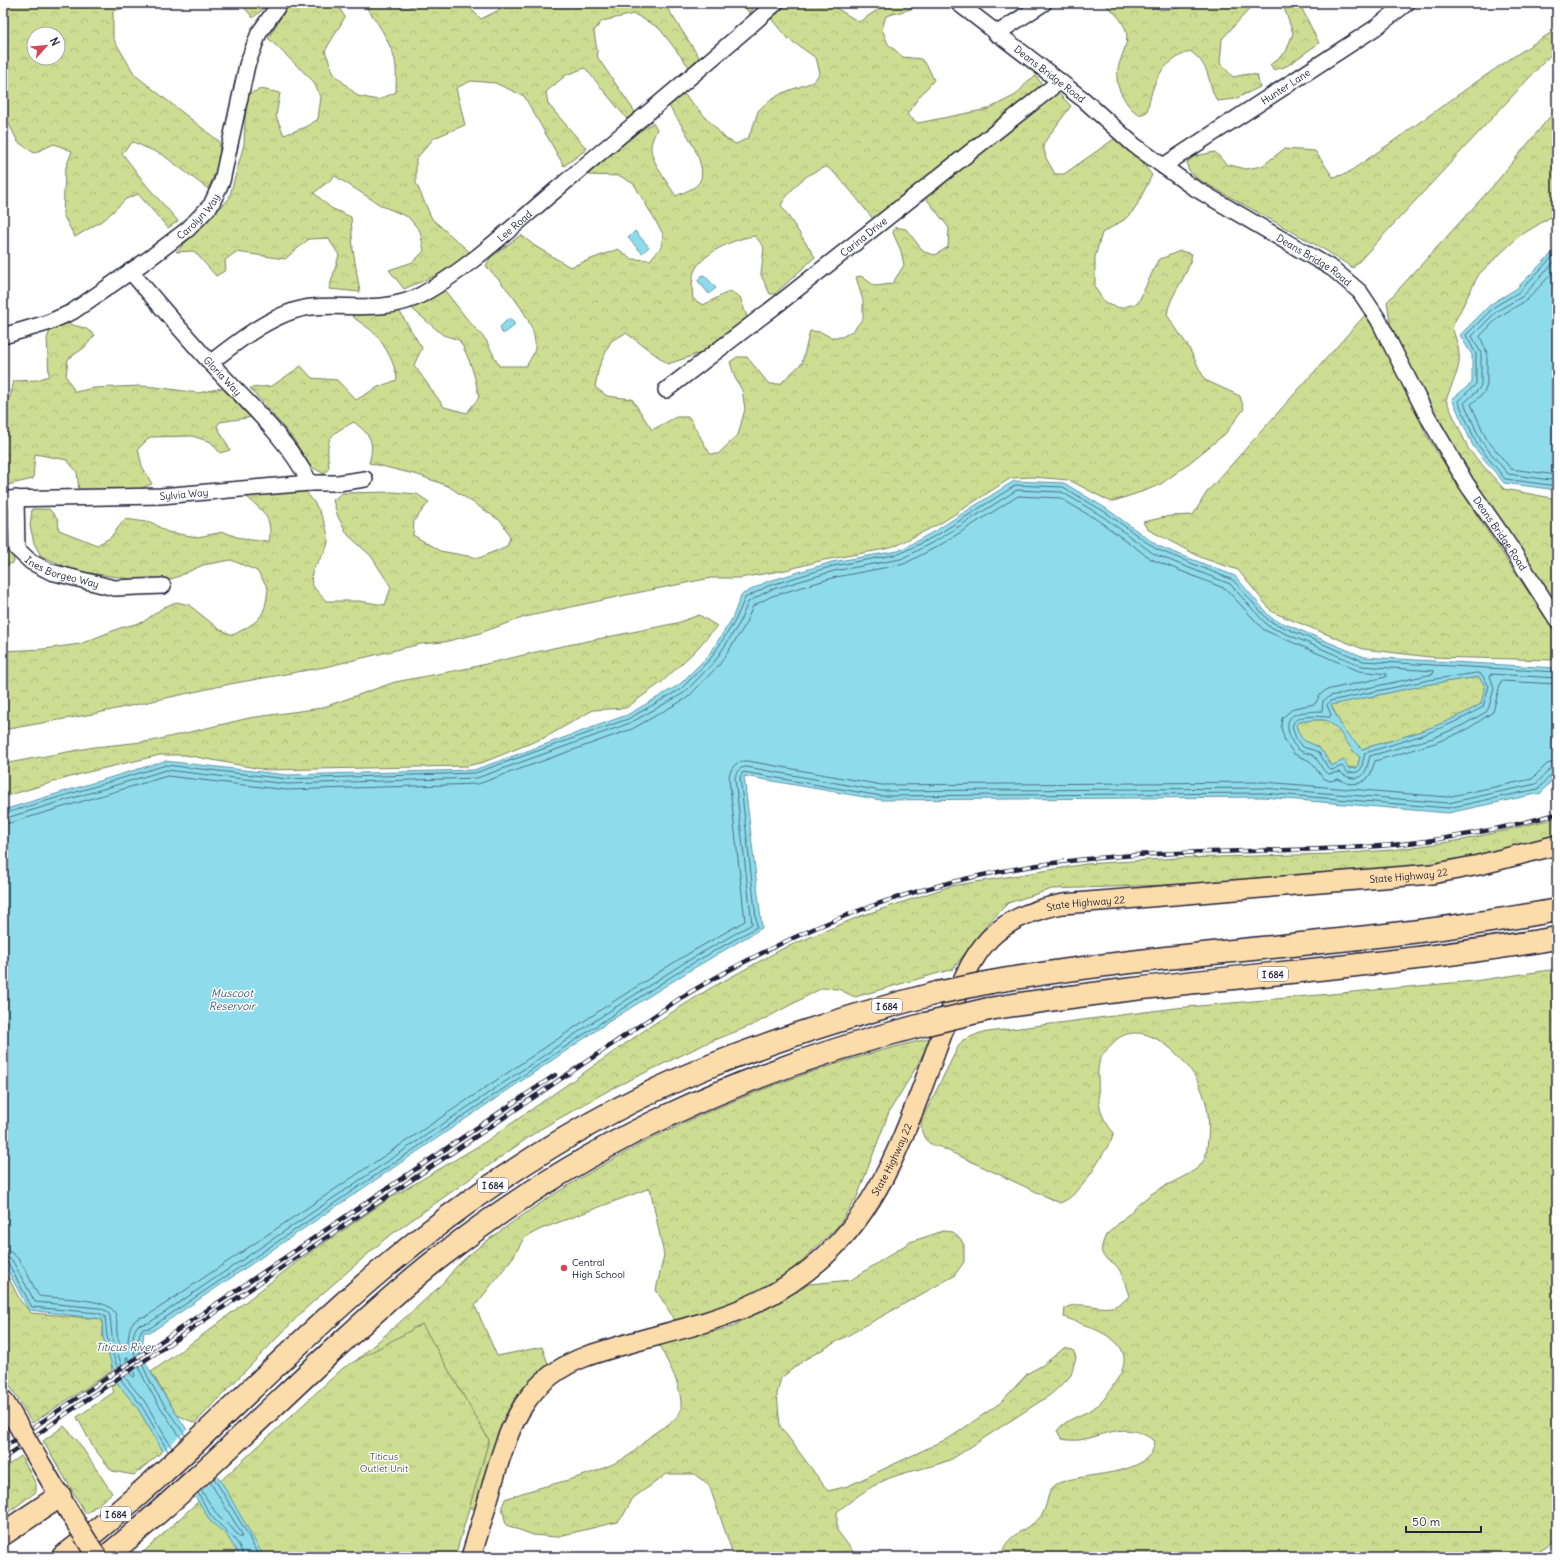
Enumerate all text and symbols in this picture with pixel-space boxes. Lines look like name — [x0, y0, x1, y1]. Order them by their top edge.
north arrow — [26, 26, 66, 66]
text: N — [47, 35, 63, 48]
street label: Deans Bridge Road — [1012, 42, 1088, 105]
street label: Hunter Lane — [1258, 66, 1312, 107]
street label: Carolyn Way — [174, 191, 222, 242]
street label: Lee Road — [494, 207, 534, 244]
street label: Carina Drive — [837, 214, 889, 259]
street label: Deans Bridge Road — [1274, 231, 1354, 288]
street label: Gloria Way — [201, 353, 245, 398]
street label: Sylvia Way — [159, 485, 209, 503]
street label: Deans Bridge Road — [1471, 494, 1530, 573]
street label: Ines Borgeo Way — [22, 553, 100, 590]
street label: State Highway 22 — [1369, 865, 1449, 886]
street label: State Highway 22 — [1045, 892, 1126, 914]
road number: I 684 — [1258, 967, 1288, 981]
water label: Muscoot Reservoir — [209, 986, 257, 1013]
road number: I 684 — [872, 999, 902, 1013]
street label: State Highway 22 — [868, 1121, 915, 1198]
road number: I 684 — [478, 1178, 508, 1192]
place label: Central High School — [572, 1256, 625, 1281]
marker: Central High School — [559, 1263, 569, 1273]
water label: Titicus River — [95, 1340, 156, 1354]
park label: Titicus Outlet Unit — [360, 1450, 409, 1475]
road number: I 684 — [101, 1507, 131, 1521]
scale bar — [1406, 1508, 1481, 1534]
text: 50 m — [1412, 1514, 1441, 1529]

